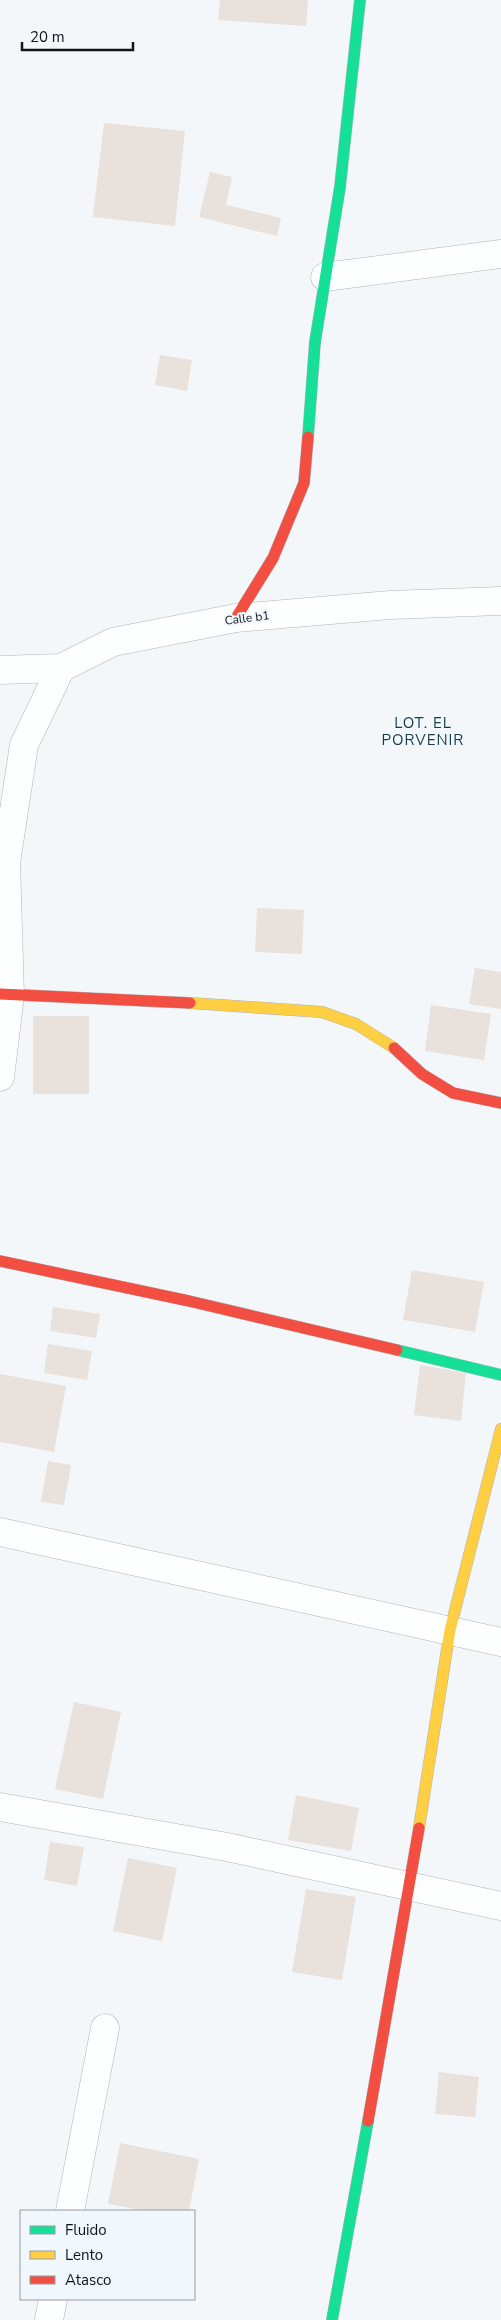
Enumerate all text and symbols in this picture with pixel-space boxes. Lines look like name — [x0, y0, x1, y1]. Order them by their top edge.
scale bar — [22, 20, 134, 52]
text: 20 m — [30, 27, 65, 47]
street label: Calle b1 — [224, 607, 270, 629]
district label: LOT. EL PORVENIR — [382, 713, 464, 750]
legend — [20, 2210, 195, 2300]
text: Fluido — [65, 2220, 107, 2240]
text: Lento — [65, 2245, 103, 2265]
text: Atasco — [65, 2270, 111, 2290]

